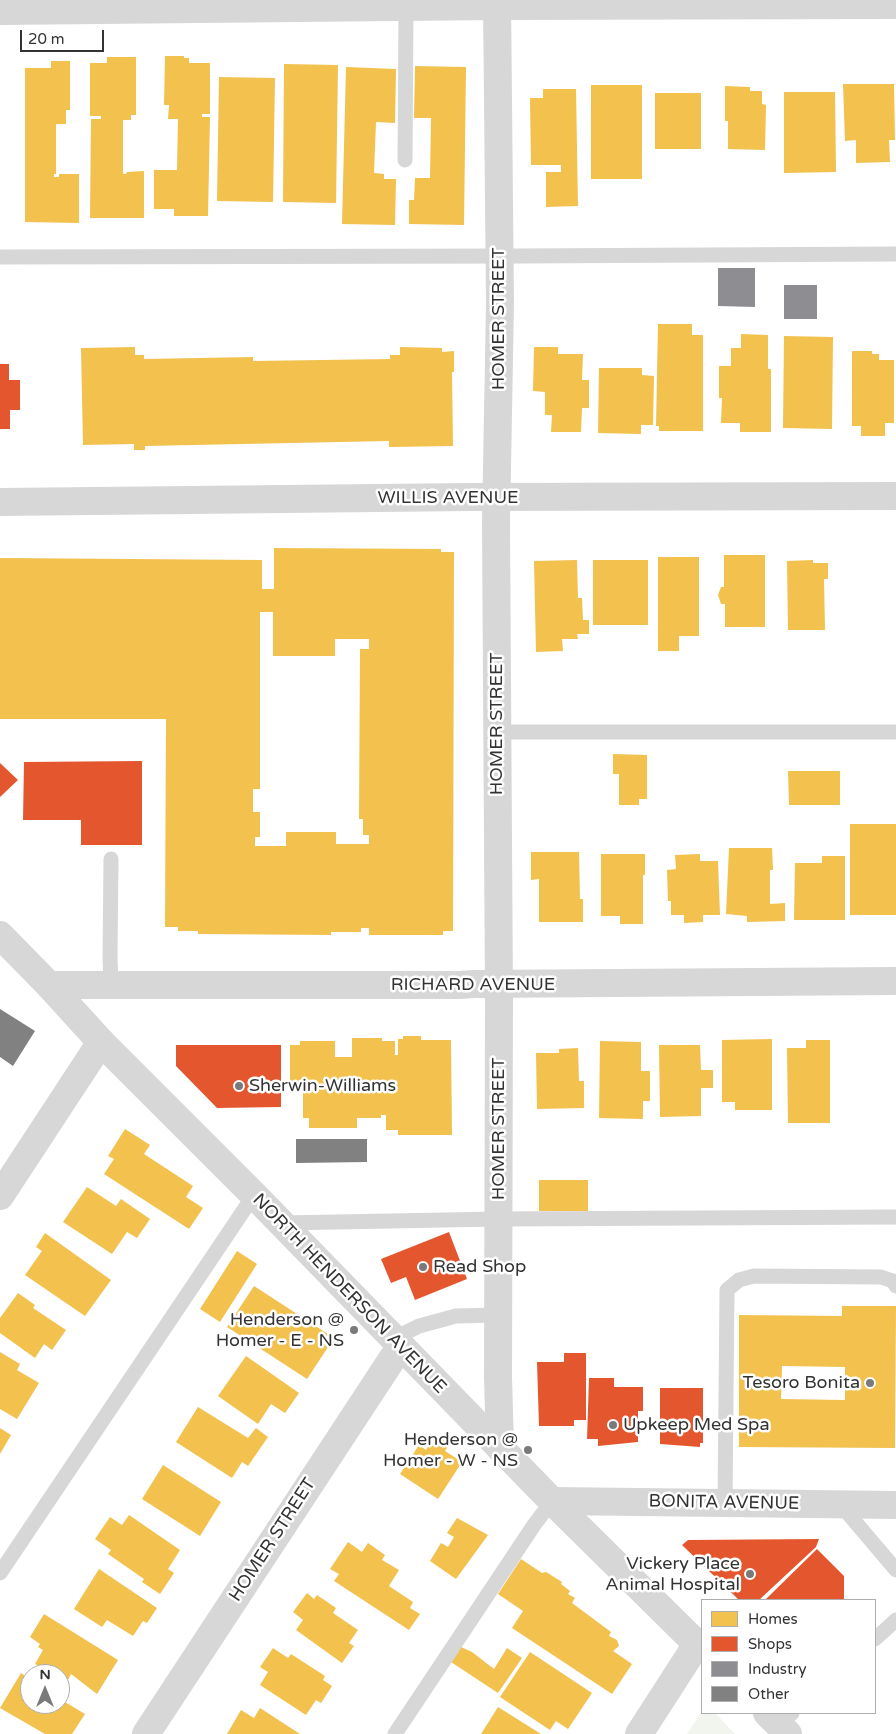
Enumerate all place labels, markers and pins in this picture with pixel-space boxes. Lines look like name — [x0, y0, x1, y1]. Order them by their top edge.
place label: Sherwin-Williams — [249, 1075, 396, 1097]
marker: Sherwin-Williams — [233, 1080, 245, 1092]
place label: Read Shop — [433, 1256, 526, 1278]
marker: Read Shop — [417, 1261, 429, 1273]
place label: Henderson @ Homer - E - NS — [216, 1309, 344, 1352]
marker: Henderson @ Homer - E - NS — [348, 1324, 360, 1336]
place label: Tesoro Bonita — [742, 1372, 860, 1394]
marker: Tesoro Bonita — [864, 1377, 876, 1389]
place label: Upkeep Med Spa — [623, 1414, 770, 1436]
marker: Upkeep Med Spa — [607, 1419, 619, 1431]
place label: Henderson @ Homer - W - NS — [383, 1429, 518, 1472]
marker: Henderson @ Homer - W - NS — [522, 1444, 534, 1456]
place label: Vickery Place Animal Hospital — [605, 1553, 740, 1596]
marker: Vickery Place Animal Hospital — [744, 1568, 756, 1580]

